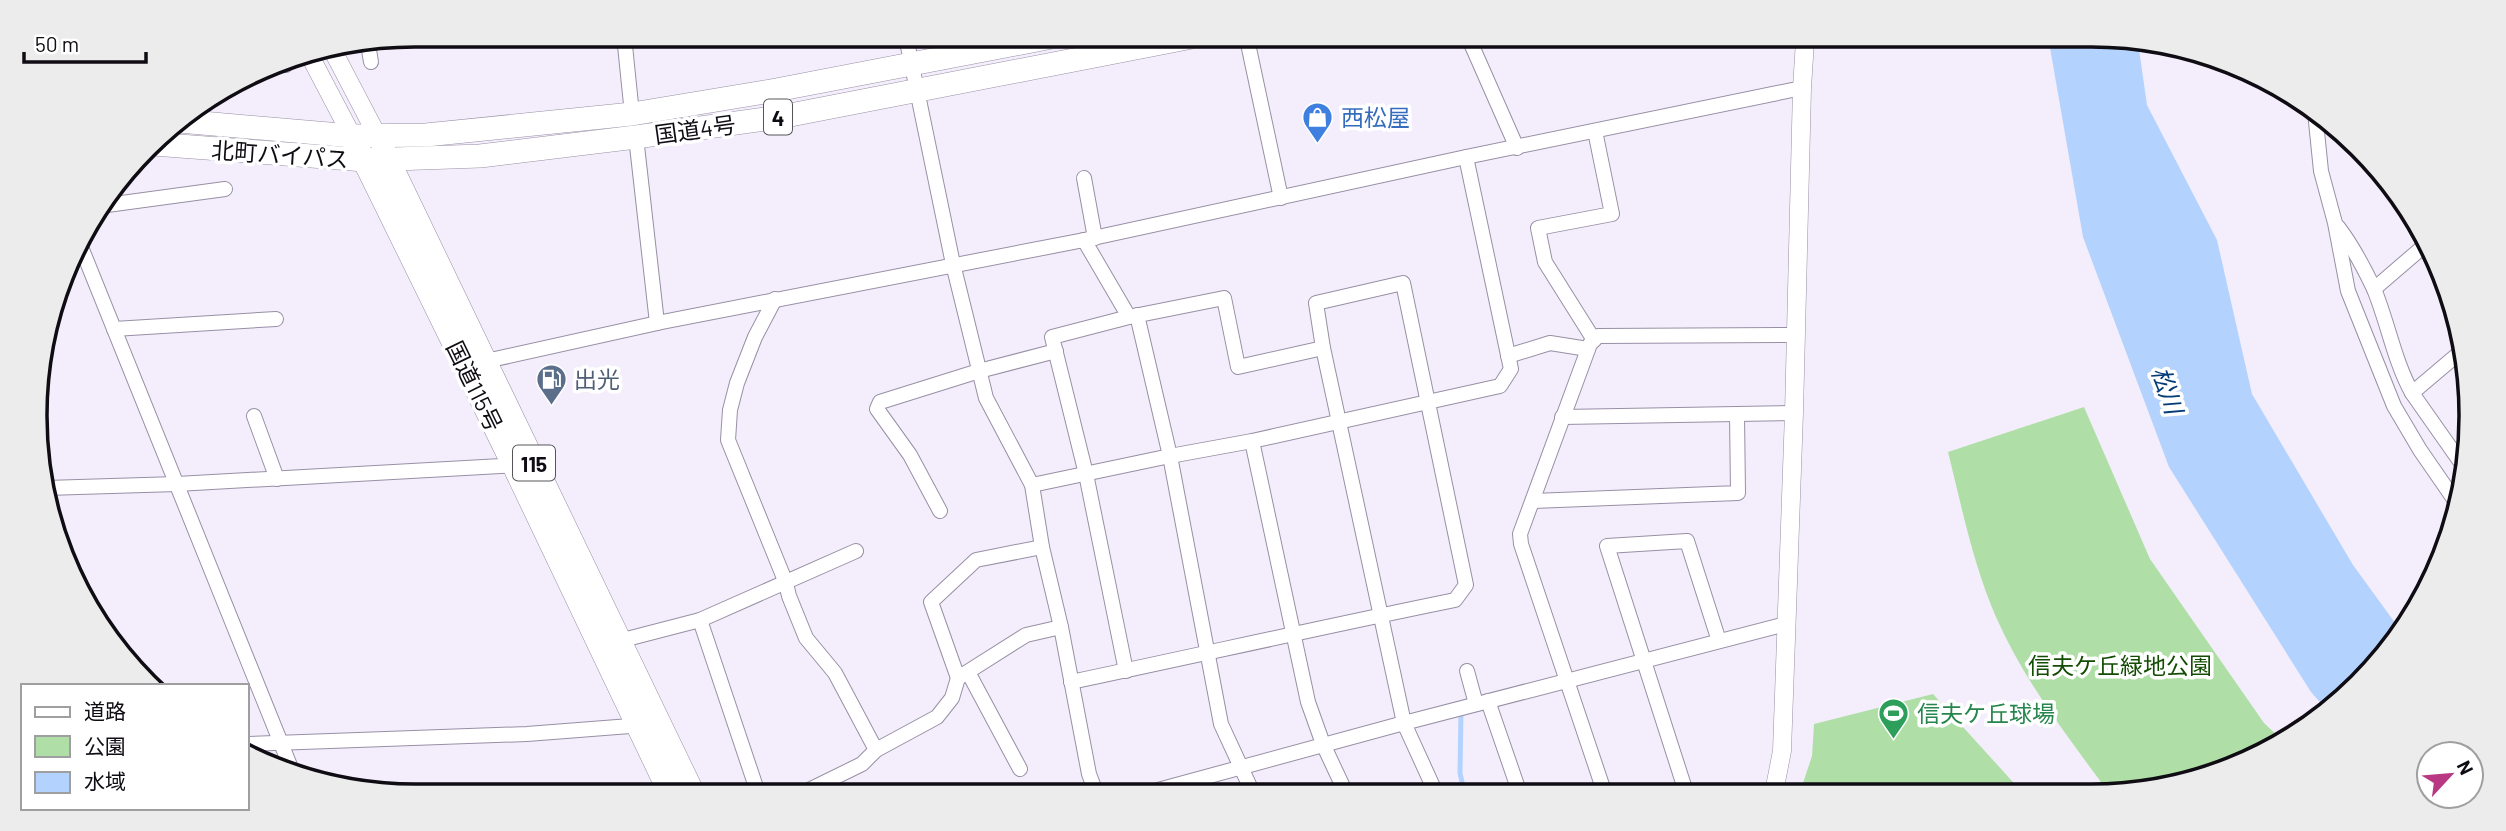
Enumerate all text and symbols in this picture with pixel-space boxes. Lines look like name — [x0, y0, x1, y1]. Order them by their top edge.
scale bar — [24, 21, 147, 65]
text: 50 m — [35, 31, 79, 56]
road number: 4 — [764, 100, 792, 134]
shop icon: 西松屋 — [1301, 100, 1335, 144]
place label: 西松屋 — [1341, 103, 1410, 131]
street label: 国道4号 — [653, 109, 737, 149]
street label: 北町バイパス — [210, 135, 350, 173]
street label: 国道115号 — [441, 336, 509, 436]
fuel station icon: 出光 — [534, 362, 568, 406]
water label: 松川 — [2146, 363, 2191, 420]
place label: 出光 — [574, 365, 620, 393]
road number: 115 — [513, 446, 555, 480]
park label: 信夫ケ丘緑地公園 — [2028, 651, 2212, 679]
legend — [21, 684, 248, 810]
sports icon: 信夫ケ丘球場 — [1877, 696, 1911, 740]
text: 道路 — [84, 698, 126, 723]
place label: 信夫ケ丘球場 — [1917, 699, 2055, 727]
text: 公園 — [84, 733, 126, 758]
north arrow — [2415, 740, 2485, 810]
text: N — [2453, 757, 2479, 778]
text: 水域 — [84, 768, 126, 793]

